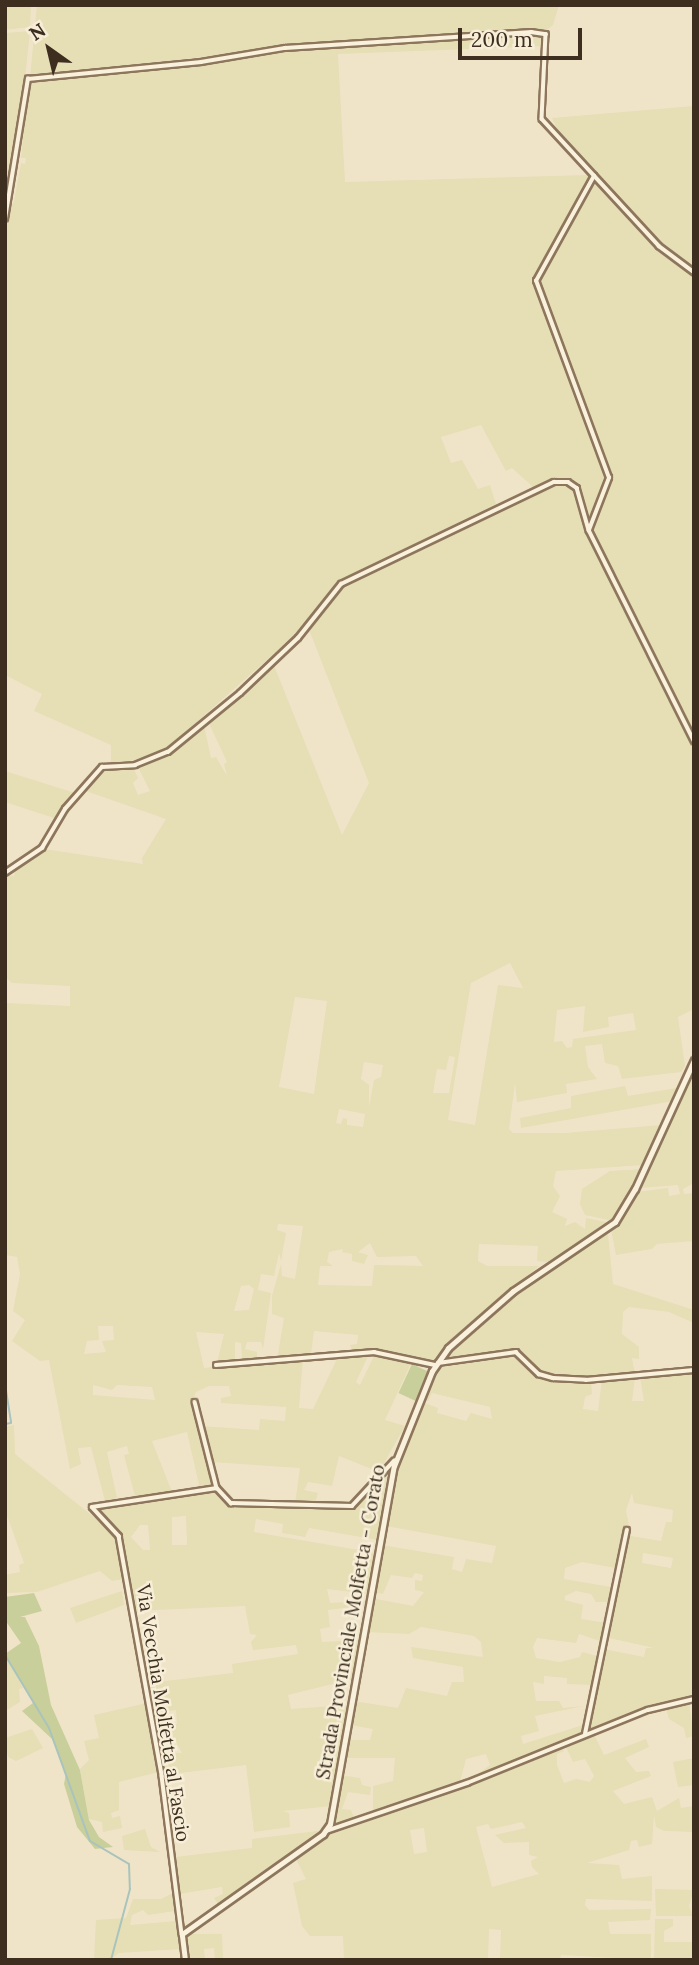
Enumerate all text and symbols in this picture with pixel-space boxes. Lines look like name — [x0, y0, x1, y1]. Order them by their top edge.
north arrow — [14, 14, 84, 84]
scale bar — [461, 14, 585, 58]
text: N — [24, 18, 50, 46]
text: 200 m — [471, 26, 533, 53]
street label: Strada Provinciale Molfetta - Corato — [312, 1463, 390, 1781]
street label: Via Vecchia Molfetta al Fascio — [131, 1583, 195, 1843]

